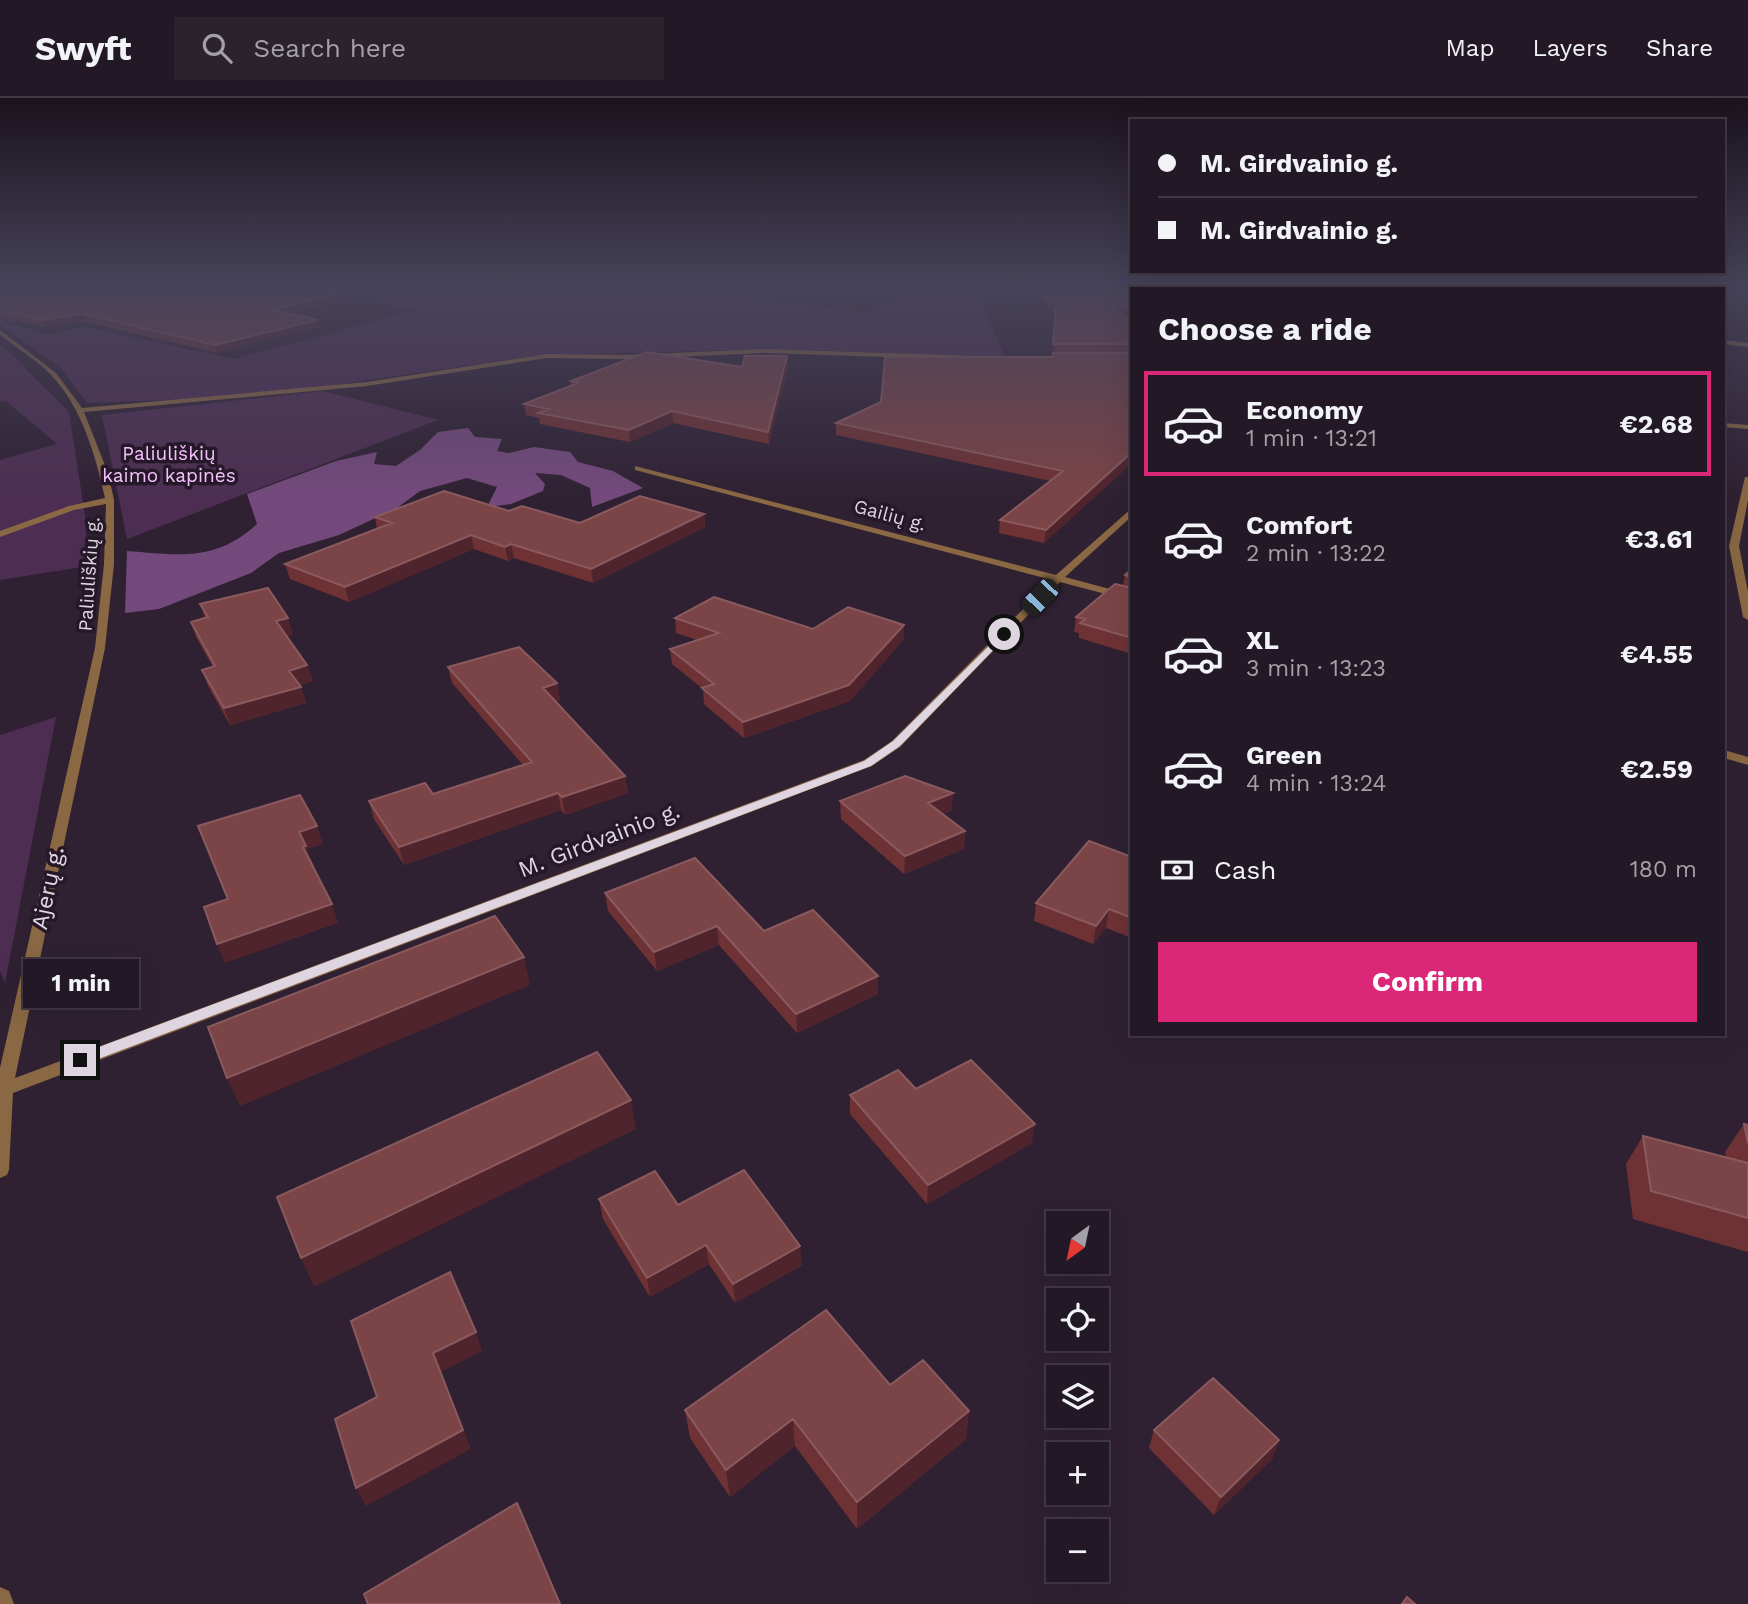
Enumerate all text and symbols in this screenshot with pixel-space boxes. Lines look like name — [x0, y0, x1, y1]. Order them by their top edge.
search box — [174, 17, 664, 80]
text: Swyft — [35, 29, 132, 68]
icon: search — [198, 29, 236, 67]
text: Search here — [254, 33, 406, 63]
text: Map — [1446, 34, 1494, 62]
text: Layers — [1532, 34, 1608, 62]
text: Share — [1646, 34, 1713, 62]
text: M. Girdvainio g. — [1200, 148, 1398, 178]
text: M. Girdvainio g. — [1200, 215, 1398, 245]
text: Choose a ride — [1158, 310, 1372, 348]
icon: car — [1162, 392, 1225, 455]
text: Economy — [1246, 395, 1363, 425]
text: €2.68 — [1620, 409, 1693, 439]
text: 1 min · 13:21 — [1246, 425, 1377, 452]
park label: Paliuliškių kaimo kapinės — [102, 442, 236, 487]
street label: Gailių g. — [851, 494, 929, 536]
icon: car — [1162, 507, 1225, 570]
text: Comfort — [1246, 510, 1352, 540]
street label: Paliuliškių g. — [74, 516, 104, 632]
text: €3.61 — [1625, 524, 1693, 554]
text: 2 min · 13:22 — [1246, 540, 1386, 567]
car — [1018, 575, 1063, 619]
route start — [988, 618, 1020, 650]
icon: car — [1162, 622, 1225, 685]
text: XL — [1246, 625, 1279, 655]
text: €4.55 — [1620, 639, 1693, 669]
text: 3 min · 13:23 — [1246, 655, 1386, 682]
icon: car — [1162, 737, 1225, 800]
text: Green — [1246, 740, 1322, 770]
text: €2.59 — [1621, 754, 1693, 784]
text: 4 min · 13:24 — [1246, 770, 1387, 797]
street label: M. Girdvainio g. — [514, 797, 684, 883]
street label: Ajerų g. — [26, 844, 70, 932]
icon: cash — [1158, 851, 1196, 889]
text: Cash — [1214, 855, 1276, 885]
text: 180 m — [1630, 856, 1697, 883]
button: Confirm — [1158, 942, 1697, 1022]
callout: 1 min — [22, 958, 138, 1007]
text: 1 min — [51, 970, 111, 997]
route end — [64, 1044, 96, 1076]
north arrow — [1046, 1211, 1110, 1274]
map controls — [1046, 1211, 1109, 1582]
button: locate — [1046, 1288, 1109, 1351]
button: layers — [1046, 1365, 1109, 1428]
button: + — [1046, 1442, 1109, 1505]
button: − — [1046, 1519, 1109, 1582]

